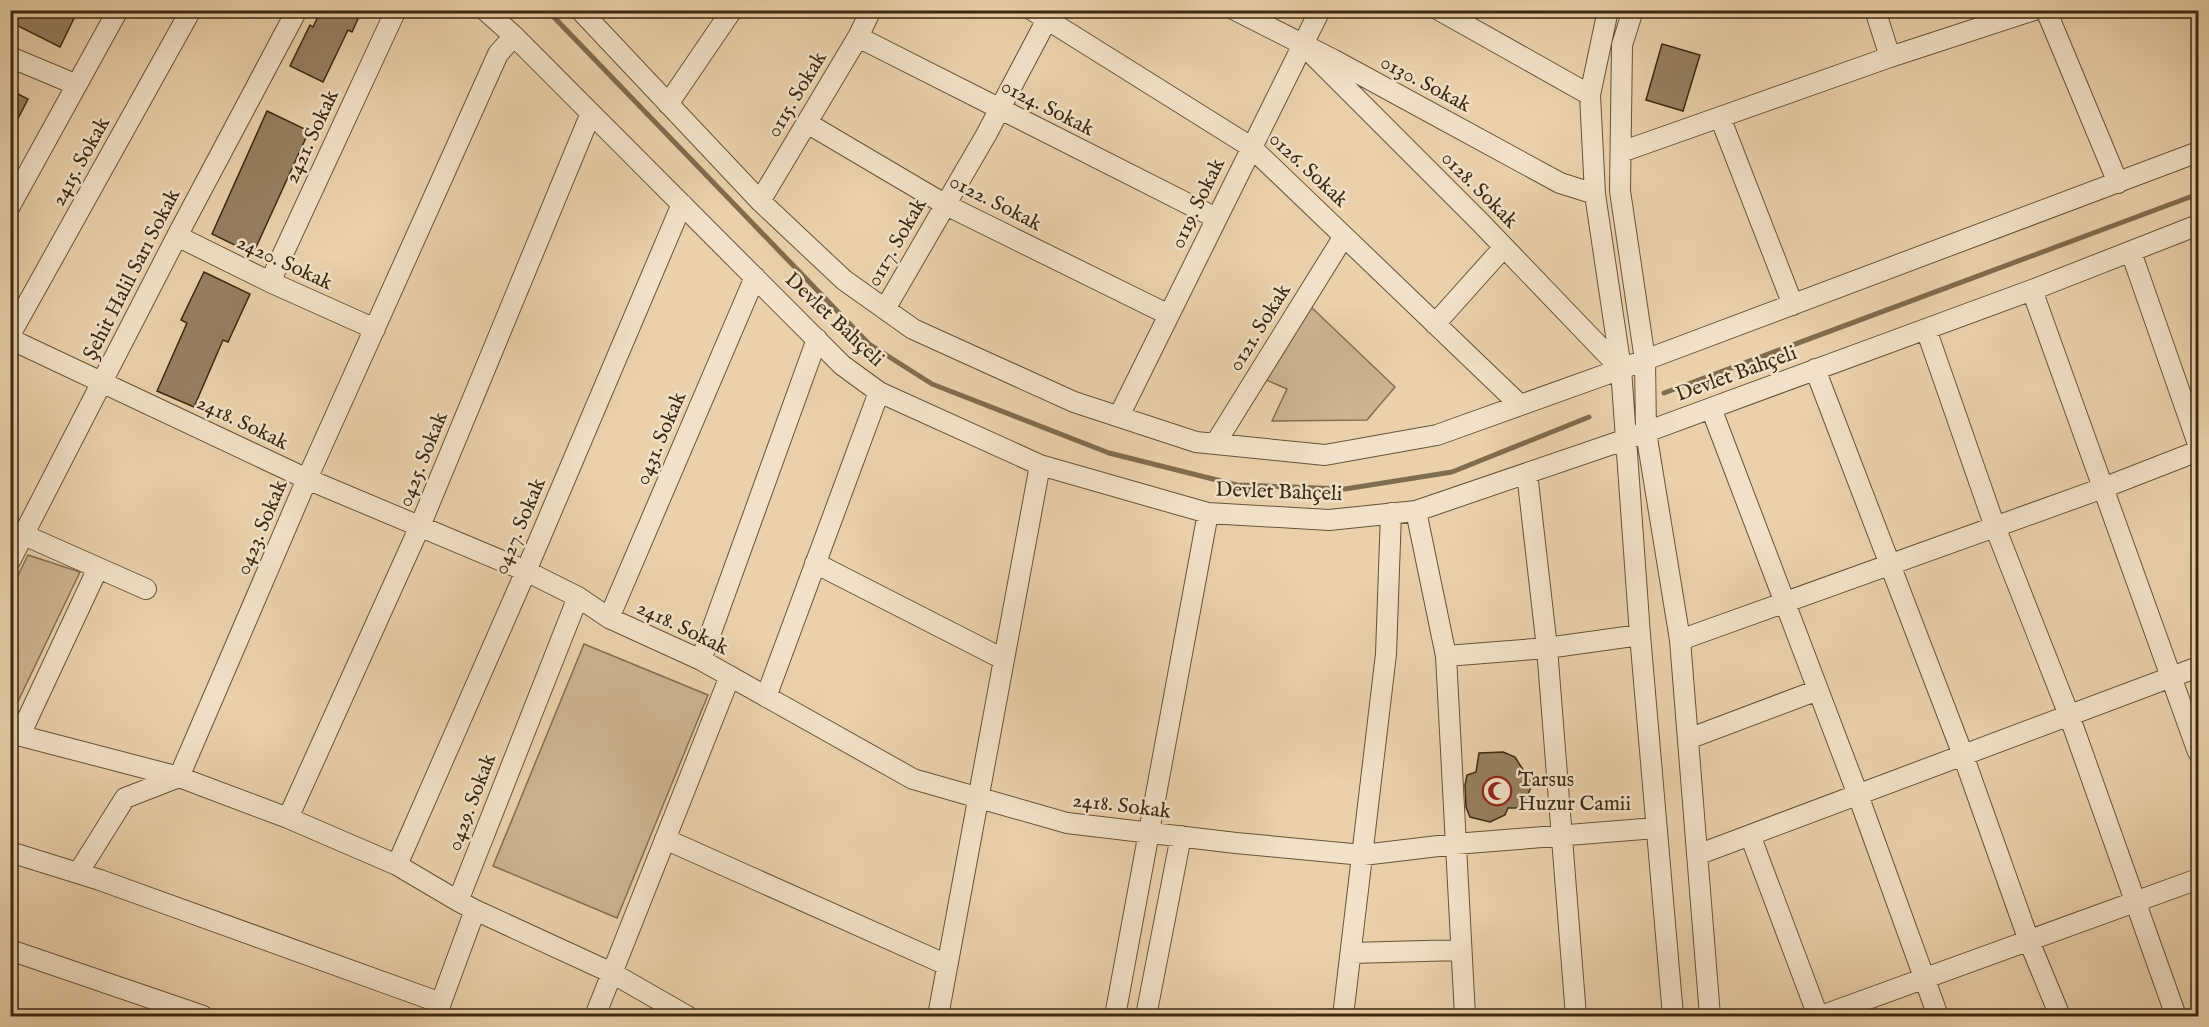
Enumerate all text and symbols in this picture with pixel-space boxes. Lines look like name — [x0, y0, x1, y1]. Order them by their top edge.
street label: 0115. Sokak — [761, 46, 834, 143]
street label: 0130. Sokak — [1375, 49, 1476, 120]
street label: 0124. Sokak — [996, 73, 1099, 144]
street label: 2421. Sokak — [279, 85, 346, 188]
street label: 2415. Sokak — [46, 112, 117, 211]
street label: 0126. Sokak — [1262, 126, 1354, 214]
street label: 0128. Sokak — [1434, 146, 1524, 235]
street label: 0119. Sokak — [1165, 153, 1232, 253]
street label: 0122. Sokak — [944, 169, 1047, 238]
street label: Şehit Halil Sarı Sokak — [77, 184, 188, 365]
street label: 0117. Sokak — [861, 193, 934, 292]
street label: 2420. Sokak — [232, 229, 337, 298]
street label: Devlet Bahçeli — [778, 267, 890, 373]
street label: 0121. Sokak — [1223, 278, 1298, 377]
street label: Devlet Bahçeli — [1672, 340, 1801, 409]
street label: 0431. Sokak — [630, 387, 693, 489]
street label: 2418. Sokak — [192, 390, 293, 457]
street label: 0425. Sokak — [392, 407, 455, 511]
street label: 0427. Sokak — [488, 473, 553, 579]
street label: 0423. Sokak — [230, 475, 295, 579]
street label: Devlet Bahçeli — [1215, 477, 1343, 508]
street label: 2418. Sokak — [632, 595, 733, 662]
street label: 0429. Sokak — [441, 749, 504, 855]
place label: Tarsus Huzur Camii — [1518, 767, 1631, 818]
mosque icon: Tarsus Huzur Camii — [1481, 775, 1513, 807]
street label: 2418. Sokak — [1071, 787, 1173, 826]

